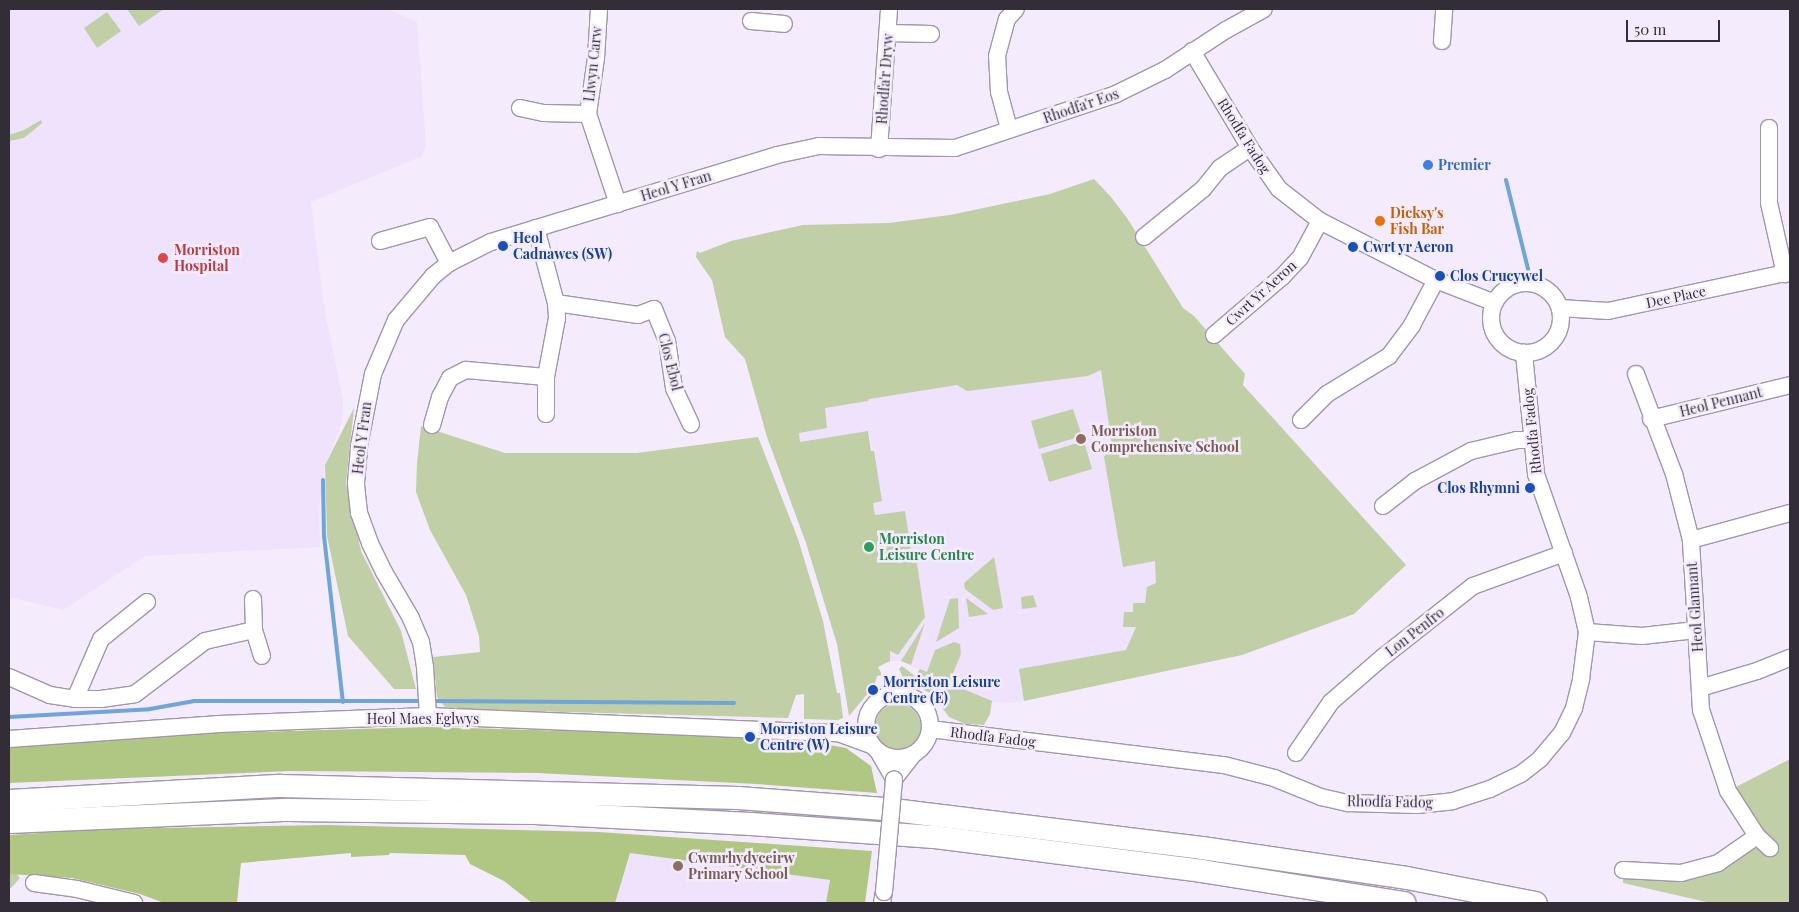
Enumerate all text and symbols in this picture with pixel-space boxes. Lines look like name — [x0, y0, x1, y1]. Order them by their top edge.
scale bar — [1629, 10, 1723, 42]
text: 50 m — [1634, 19, 1666, 39]
street label: Llwyn Carw — [581, 26, 605, 102]
street label: Rhodfa'r Dryw — [873, 33, 897, 125]
street label: Rhodfa'r Eos — [1041, 85, 1121, 127]
street label: Rhodfa Fadog — [1214, 95, 1274, 177]
place label: Premier — [1438, 157, 1491, 173]
marker: Premier — [1422, 159, 1434, 171]
street label: Heol Y Fran — [638, 167, 714, 205]
place label: Dicksy's Fish Bar — [1390, 205, 1444, 238]
marker: Dicksy's Fish Bar — [1374, 215, 1386, 227]
place label: Heol Cadnawes (SW) — [513, 230, 612, 262]
place label: Cwrt yr Aeron — [1363, 239, 1455, 255]
marker: Heol Cadnawes (SW) — [497, 240, 509, 252]
marker: Cwrt yr Aeron — [1347, 241, 1359, 253]
place label: Morriston Hospital — [174, 242, 240, 274]
marker: Morriston Hospital — [156, 251, 170, 265]
street label: Cwrt Yr Aeron — [1222, 256, 1300, 330]
place label: Clos Crucywel — [1450, 268, 1543, 284]
marker: Clos Crucywel — [1434, 270, 1446, 282]
street label: Dee Place — [1645, 282, 1707, 312]
street label: Clos Ebol — [655, 331, 685, 393]
street label: Heol Pennant — [1678, 384, 1764, 420]
street label: Rhodfa Fadog — [1519, 387, 1545, 475]
street label: Heol Y Fran — [349, 400, 375, 476]
place label: Morriston Comprehensive School — [1091, 423, 1239, 456]
marker: Morriston Comprehensive School — [1075, 433, 1087, 445]
place label: Clos Rhymni — [1437, 480, 1520, 496]
marker: Clos Rhymni — [1524, 482, 1536, 494]
place label: Morriston Leisure Centre — [879, 531, 974, 564]
marker: Morriston Leisure Centre — [863, 541, 875, 553]
street label: Heol Glannant — [1683, 561, 1707, 653]
street label: Lon Penfro — [1382, 604, 1448, 660]
place label: Morriston Leisure Centre (E) — [883, 674, 1001, 706]
marker: Morriston Leisure Centre (E) — [867, 684, 879, 696]
street label: Heol Maes Eglwys — [367, 711, 479, 727]
place label: Morriston Leisure Centre (W) — [760, 721, 878, 754]
street label: Rhodfa Fadog — [949, 723, 1037, 751]
marker: Morriston Leisure Centre (W) — [744, 731, 756, 743]
street label: Rhodfa Fadog — [1347, 793, 1433, 811]
place label: Cwmrhydyceirw Primary School — [688, 850, 795, 882]
marker: Cwmrhydyceirw Primary School — [672, 860, 684, 872]

